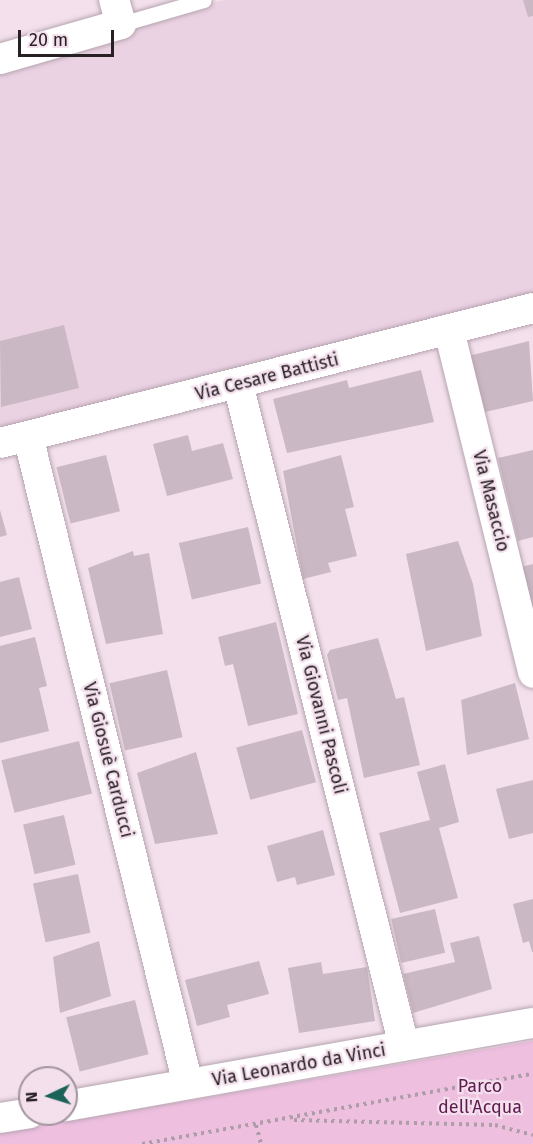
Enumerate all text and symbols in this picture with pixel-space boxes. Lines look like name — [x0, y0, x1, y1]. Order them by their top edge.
scale bar — [21, 18, 117, 56]
text: 20 m — [29, 29, 68, 51]
street label: Via Cesare Battisti — [193, 349, 341, 405]
street label: Via Masaccio — [468, 448, 514, 554]
street label: Via Giovanni Pascoli — [291, 634, 351, 796]
street label: Via Giosuè Carducci — [78, 680, 138, 840]
street label: Via Leonardo da Vinci — [211, 1039, 387, 1091]
north arrow — [18, 1066, 78, 1126]
park label: Parco dell'Acqua — [438, 1076, 522, 1118]
text: N — [22, 1091, 41, 1103]

